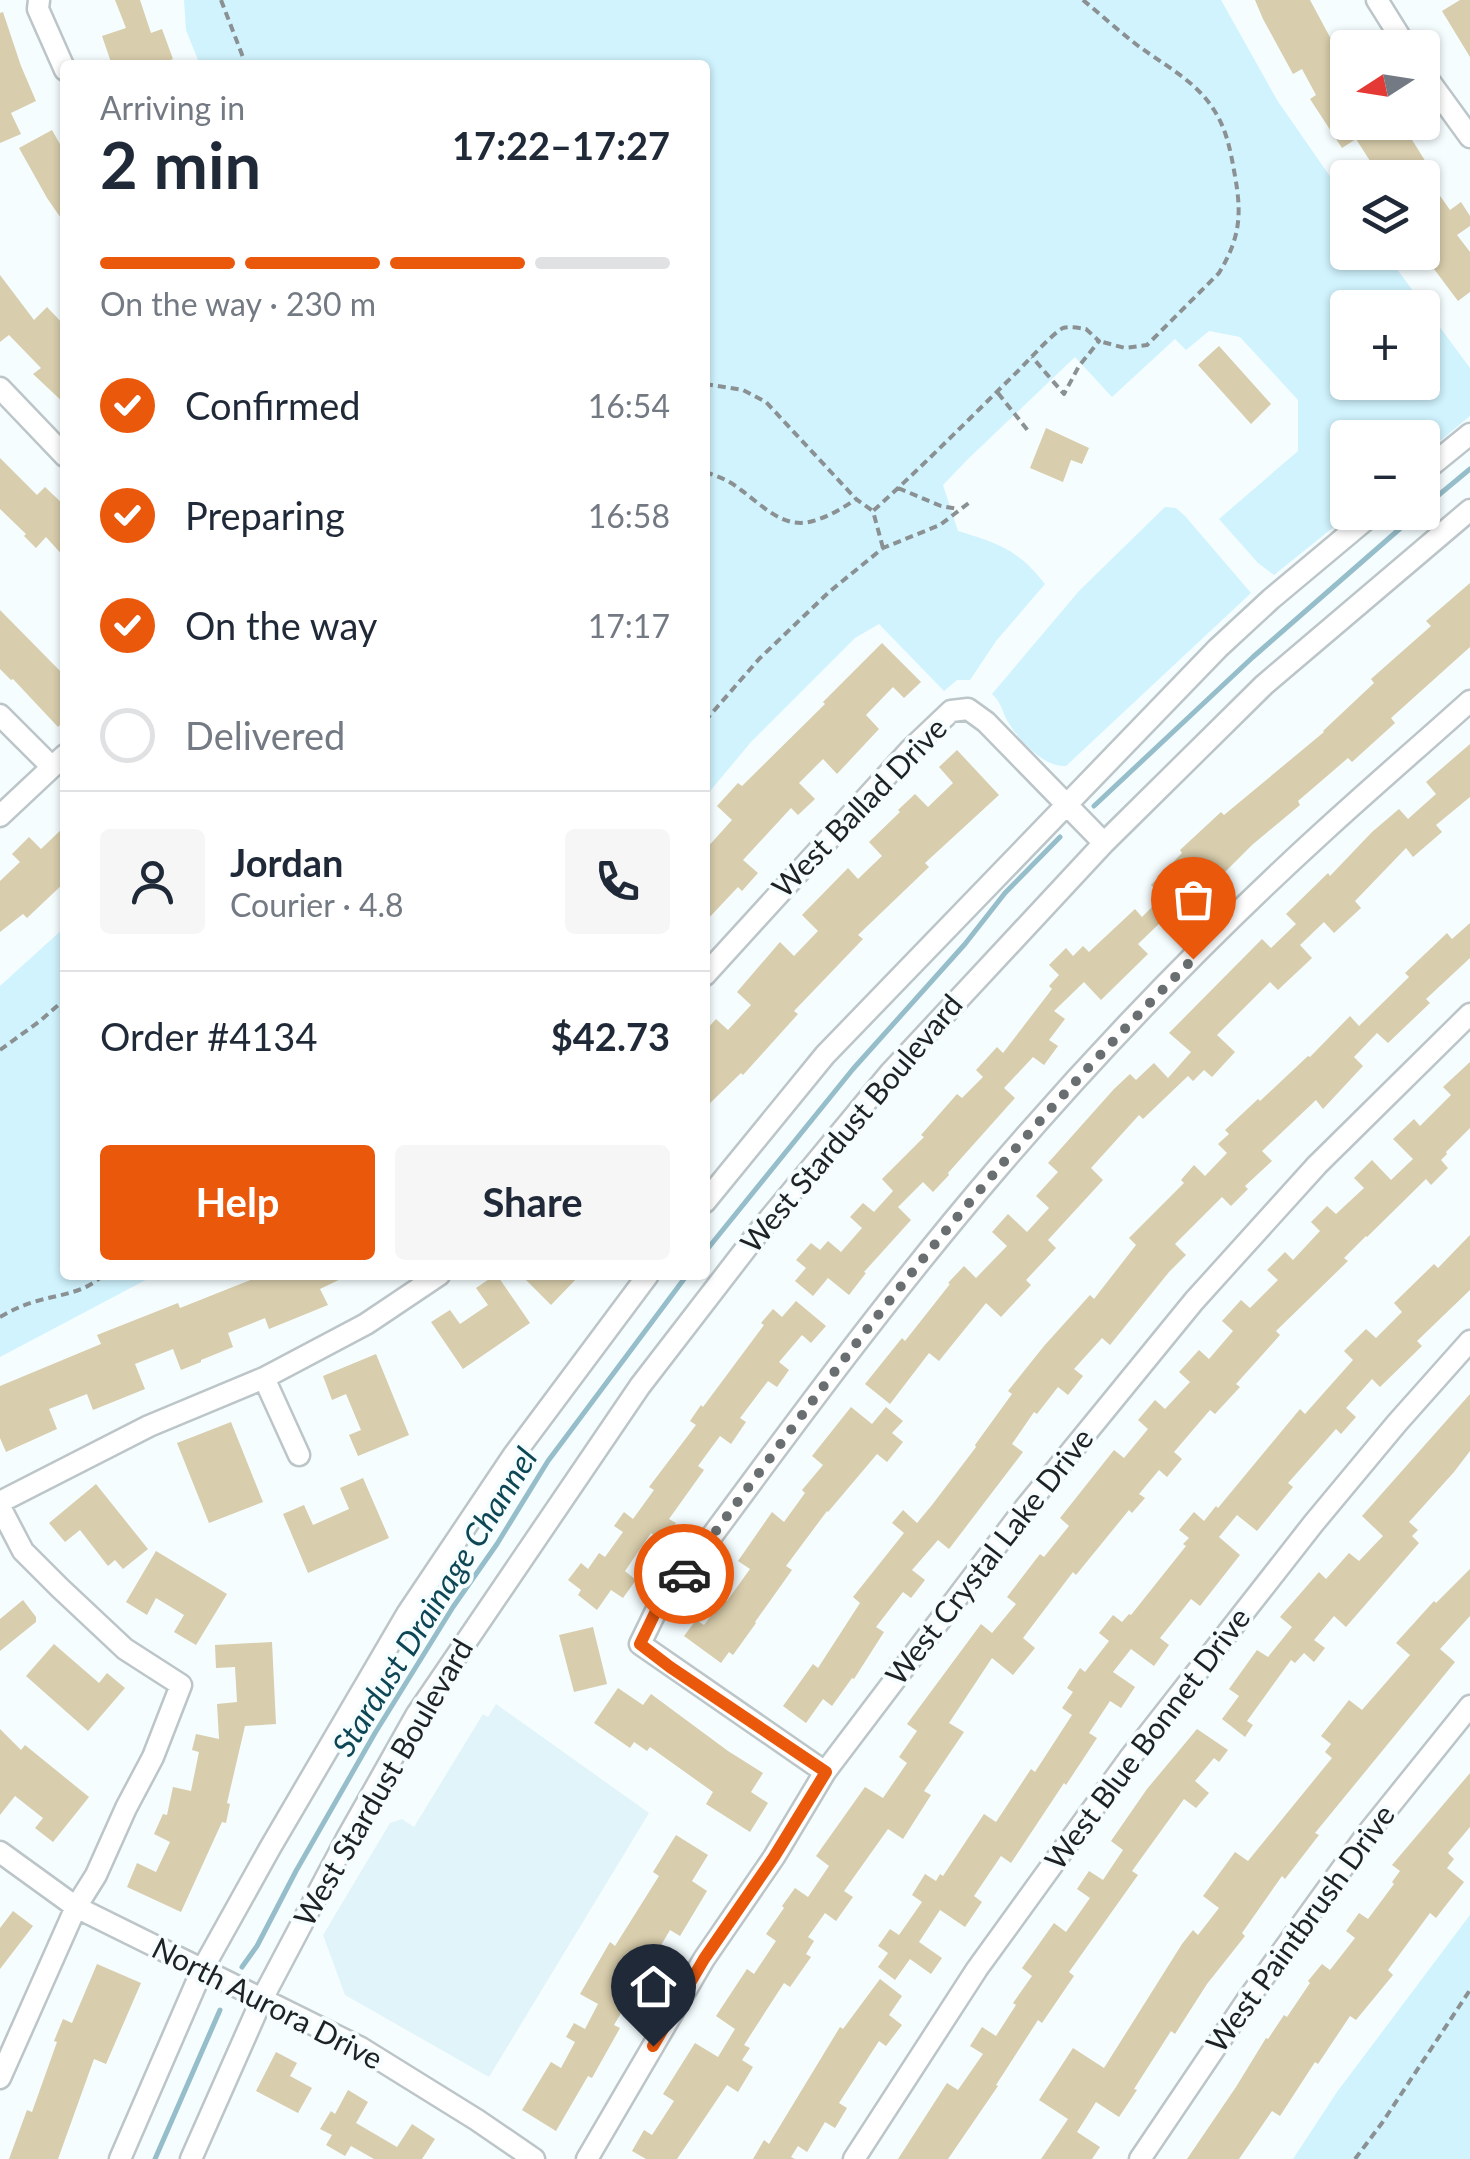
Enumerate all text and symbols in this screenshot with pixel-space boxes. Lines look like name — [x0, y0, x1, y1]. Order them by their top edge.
north arrow — [1330, 30, 1440, 140]
map controls — [1330, 30, 1440, 530]
text: Arriving in — [100, 88, 245, 127]
text: 17:22–17:27 — [452, 122, 670, 168]
text: 2 min — [100, 125, 261, 203]
button: layers — [1330, 160, 1440, 270]
text: On the way · 230 m — [100, 284, 376, 323]
button: + — [1330, 290, 1440, 400]
icon: check — [100, 378, 155, 433]
text: Confirmed — [185, 382, 361, 428]
text: 16:54 — [588, 386, 670, 425]
button: − — [1330, 420, 1440, 530]
icon: check — [100, 488, 155, 543]
text: Preparing — [185, 492, 345, 538]
text: 16:58 — [588, 496, 670, 535]
icon: check — [100, 598, 155, 653]
text: On the way — [185, 602, 377, 648]
text: 17:17 — [588, 606, 670, 645]
street label: West Ballad Drive — [764, 709, 953, 904]
text: Delivered — [185, 712, 345, 758]
button: person — [100, 829, 205, 934]
button: phone — [565, 829, 670, 934]
text: Jordan — [230, 839, 343, 885]
pin — [1151, 857, 1236, 960]
icon: bag — [1166, 872, 1221, 927]
text: Courier · 4.8 — [230, 885, 404, 924]
street label: West Stardust Boulevard — [732, 986, 969, 1259]
text: Order #4134 — [100, 1013, 317, 1059]
text: $42.73 — [551, 1013, 670, 1059]
button: Help — [100, 1145, 375, 1260]
button: Share — [395, 1145, 670, 1260]
street label: West Crystal Lake Drive — [877, 1420, 1100, 1691]
water label: Stardust Drainage Channel — [323, 1440, 545, 1762]
courier — [634, 1524, 734, 1624]
icon: car — [657, 1547, 712, 1602]
street label: West Blue Bonnet Drive — [1036, 1600, 1257, 1876]
street label: West Stardust Boulevard — [285, 1632, 479, 1932]
street label: West Paintbrush Drive — [1198, 1797, 1401, 2059]
street label: North Aurora Drive — [147, 1929, 389, 2076]
pin — [611, 1944, 696, 2047]
icon: home — [626, 1959, 681, 2014]

